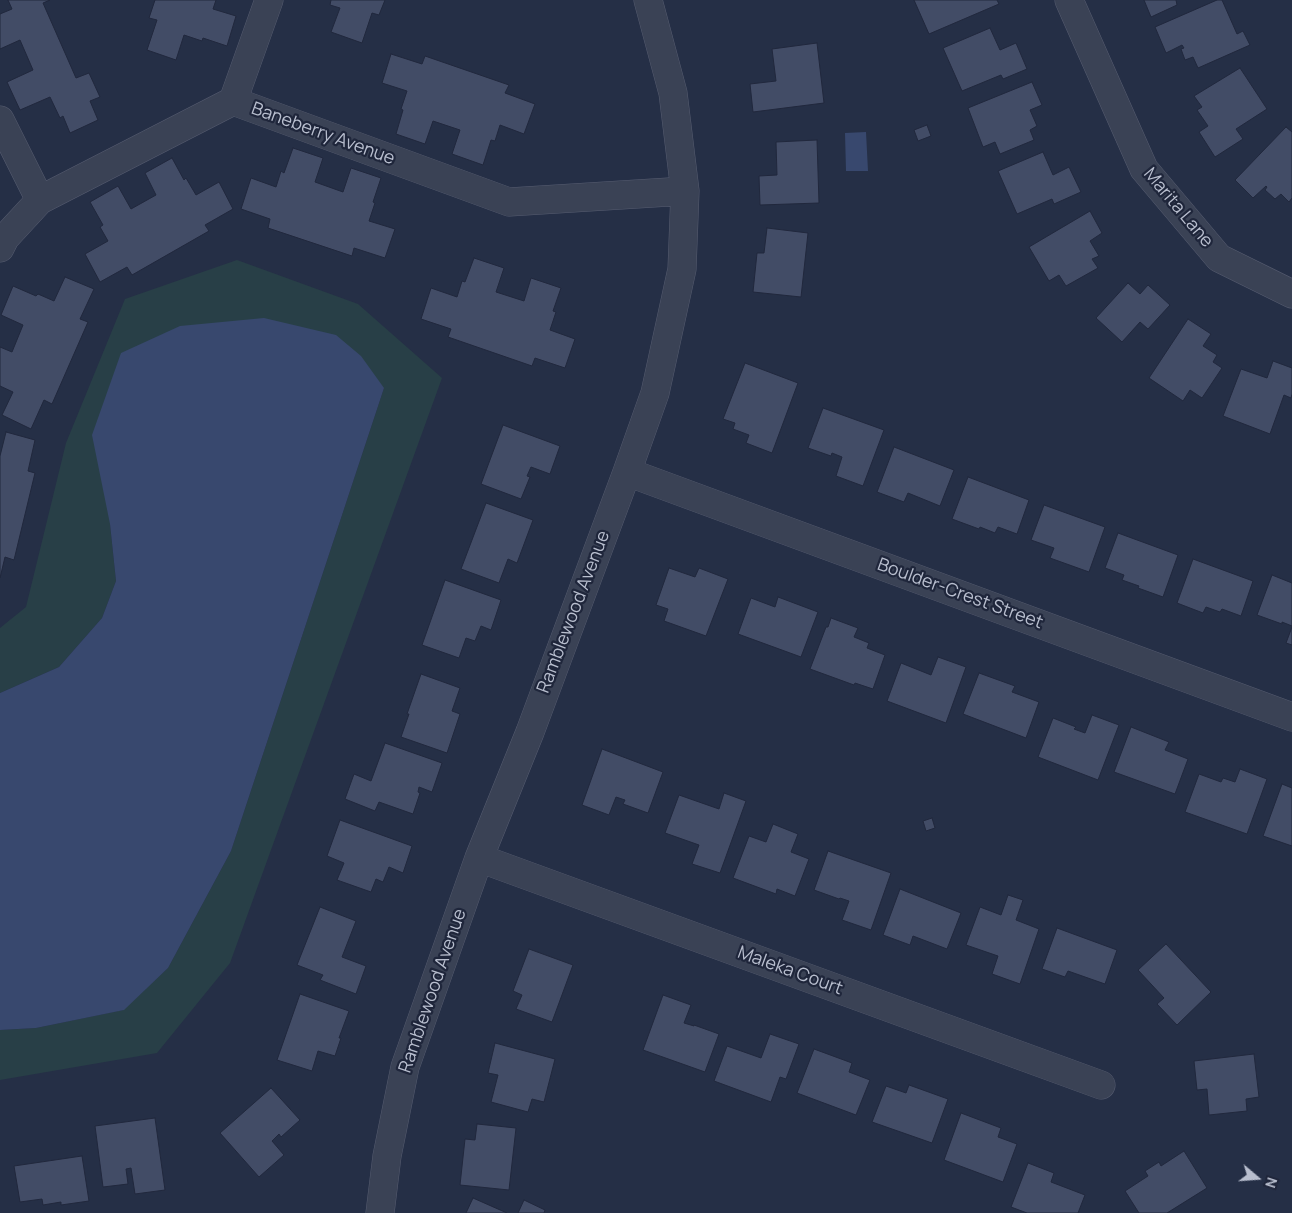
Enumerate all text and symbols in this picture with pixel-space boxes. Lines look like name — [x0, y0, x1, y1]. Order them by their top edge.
street label: Baneberry Avenue — [248, 98, 398, 170]
street label: Marita Lane — [1139, 164, 1217, 252]
street label: Ramblewood Avenue — [533, 528, 615, 696]
street label: Boulder-Crest Street — [874, 554, 1046, 634]
street label: Ramblewood Avenue — [395, 906, 471, 1076]
street label: Maleka Court — [734, 942, 846, 1000]
north arrow — [1232, 1153, 1282, 1203]
text: N — [1261, 1175, 1282, 1191]

